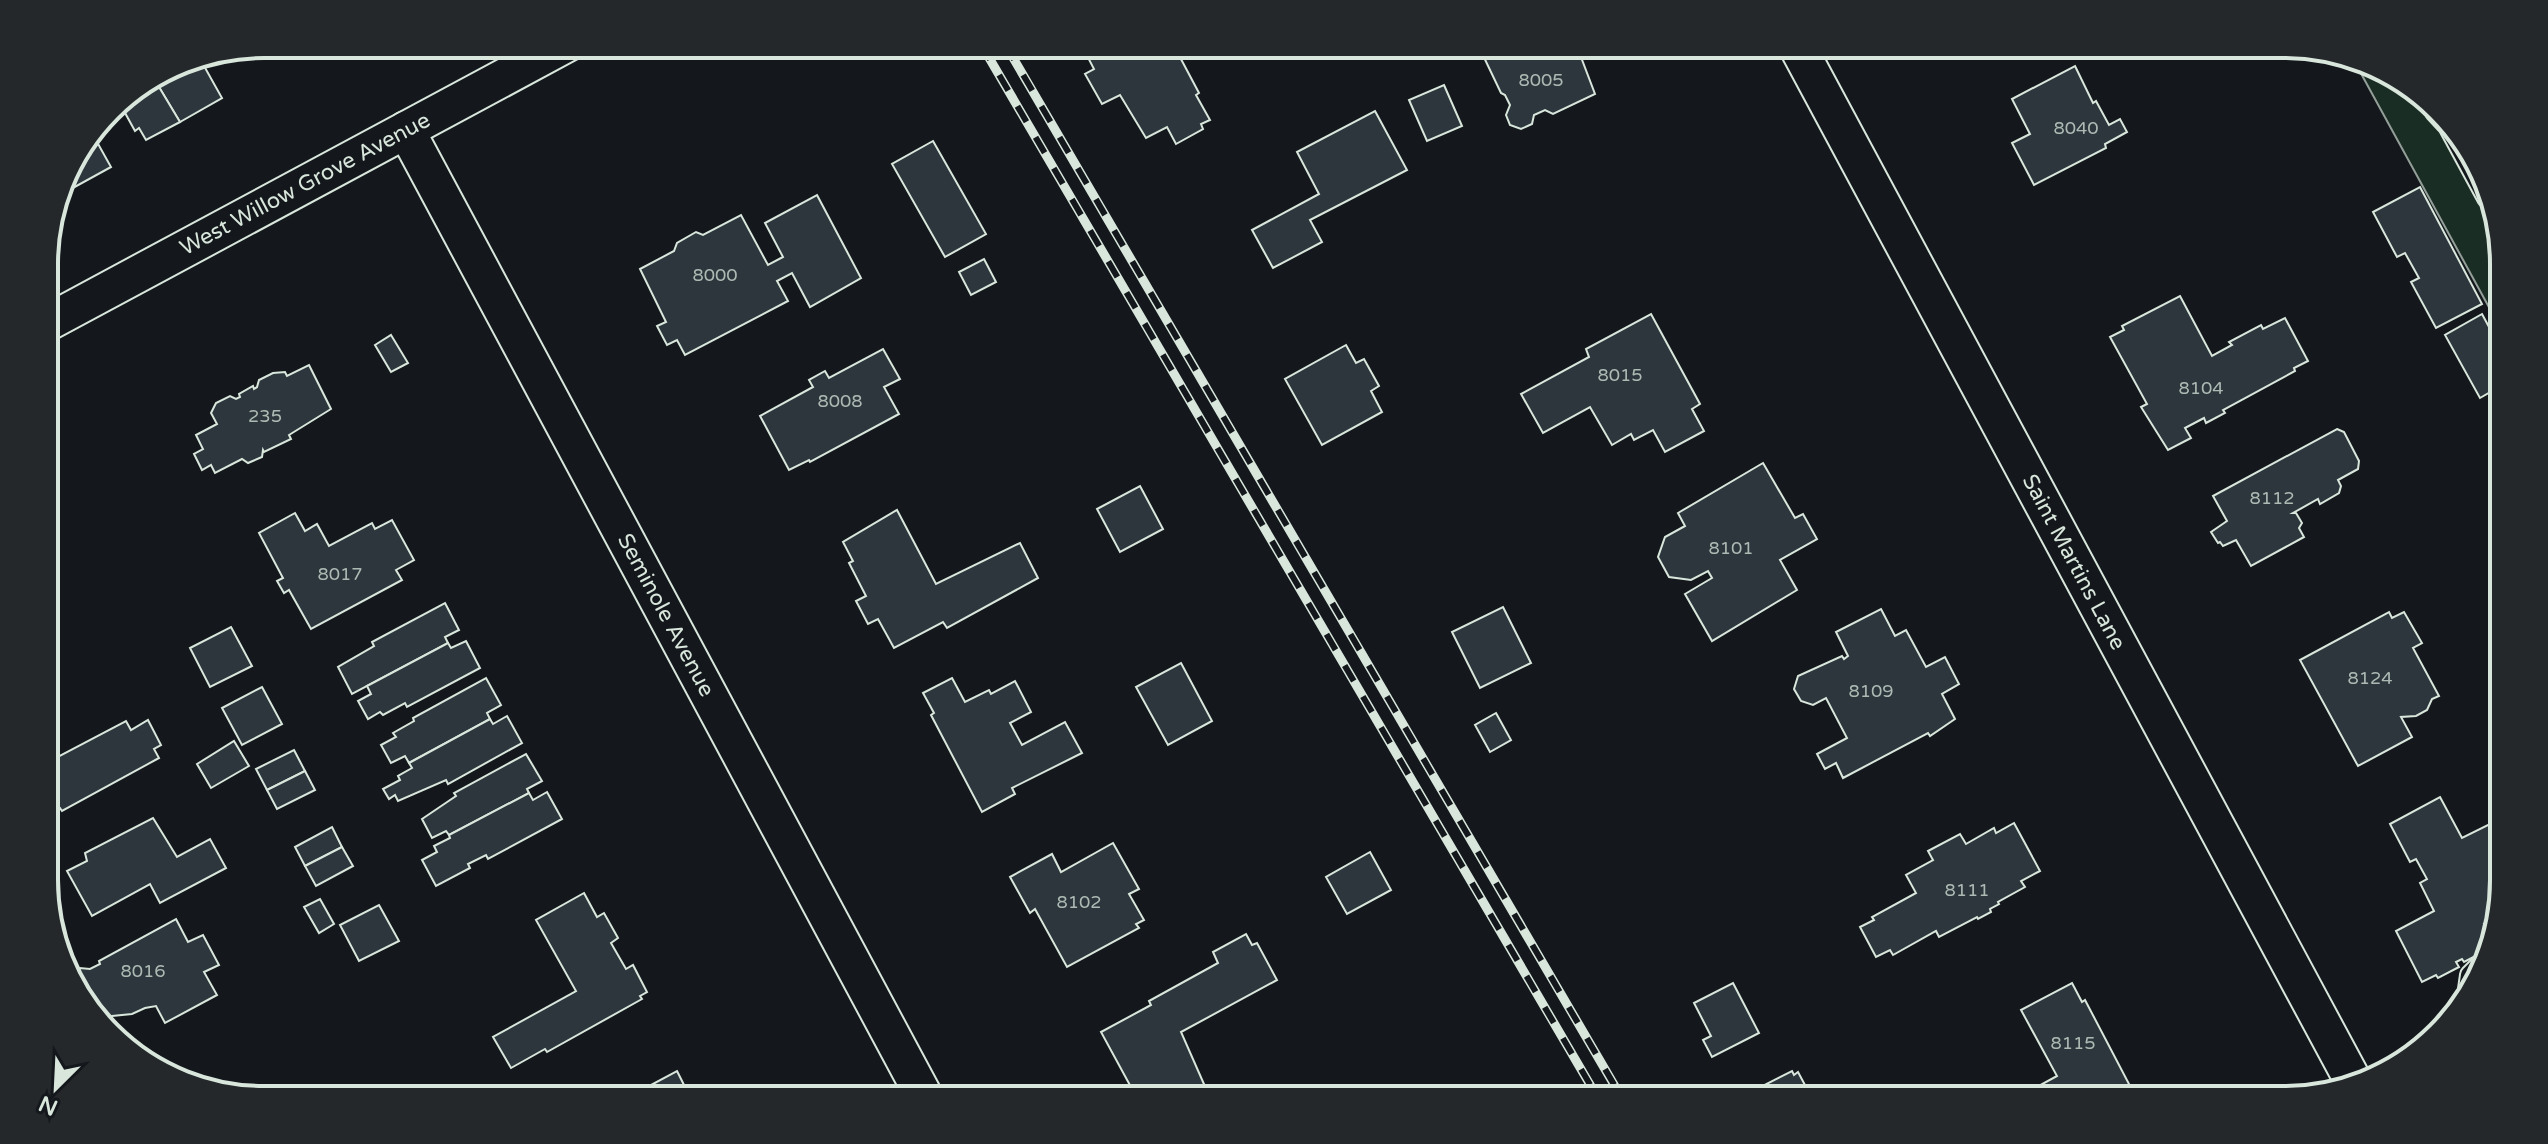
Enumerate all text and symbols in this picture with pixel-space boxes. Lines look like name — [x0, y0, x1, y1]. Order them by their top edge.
house number: 8005 — [1518, 69, 1564, 91]
street label: West Willow Grove Avenue — [175, 107, 435, 261]
house number: 8040 — [2053, 117, 2099, 139]
house number: 8000 — [692, 264, 738, 286]
house number: 8015 — [1597, 364, 1643, 386]
house number: 8104 — [2178, 377, 2224, 399]
house number: 8008 — [817, 390, 863, 412]
house number: 235 — [248, 405, 282, 427]
street label: Saint Martins Lane — [2017, 470, 2131, 654]
house number: 8112 — [2249, 487, 2295, 509]
street label: Seminole Avenue — [612, 529, 720, 701]
house number: 8101 — [1708, 537, 1754, 559]
house number: 8017 — [317, 563, 363, 585]
house number: 8124 — [2347, 667, 2393, 689]
house number: 8109 — [1848, 680, 1894, 702]
house number: 8111 — [1944, 879, 1990, 901]
house number: 8102 — [1056, 891, 1102, 913]
house number: 8016 — [120, 960, 166, 982]
house number: 8115 — [2050, 1032, 2096, 1054]
north arrow — [16, 1048, 96, 1128]
text: N — [35, 1090, 62, 1121]

